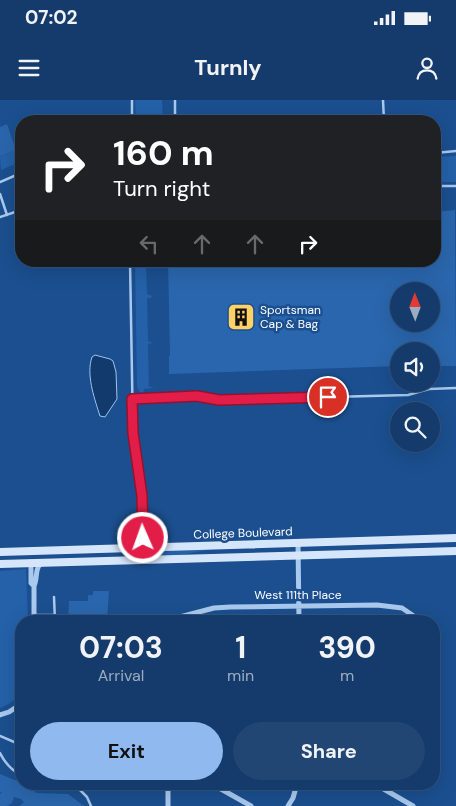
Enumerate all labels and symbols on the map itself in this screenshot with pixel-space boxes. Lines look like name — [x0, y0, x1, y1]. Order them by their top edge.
north arrow — [390, 282, 440, 332]
building icon: Sportsman Cap & Bag — [226, 302, 256, 332]
place label: Sportsman Cap & Bag — [260, 302, 321, 332]
pin — [307, 376, 349, 418]
position arrow — [116, 511, 168, 563]
street label: College Boulevard — [193, 523, 293, 543]
street label: West 111th Place — [254, 587, 342, 603]

